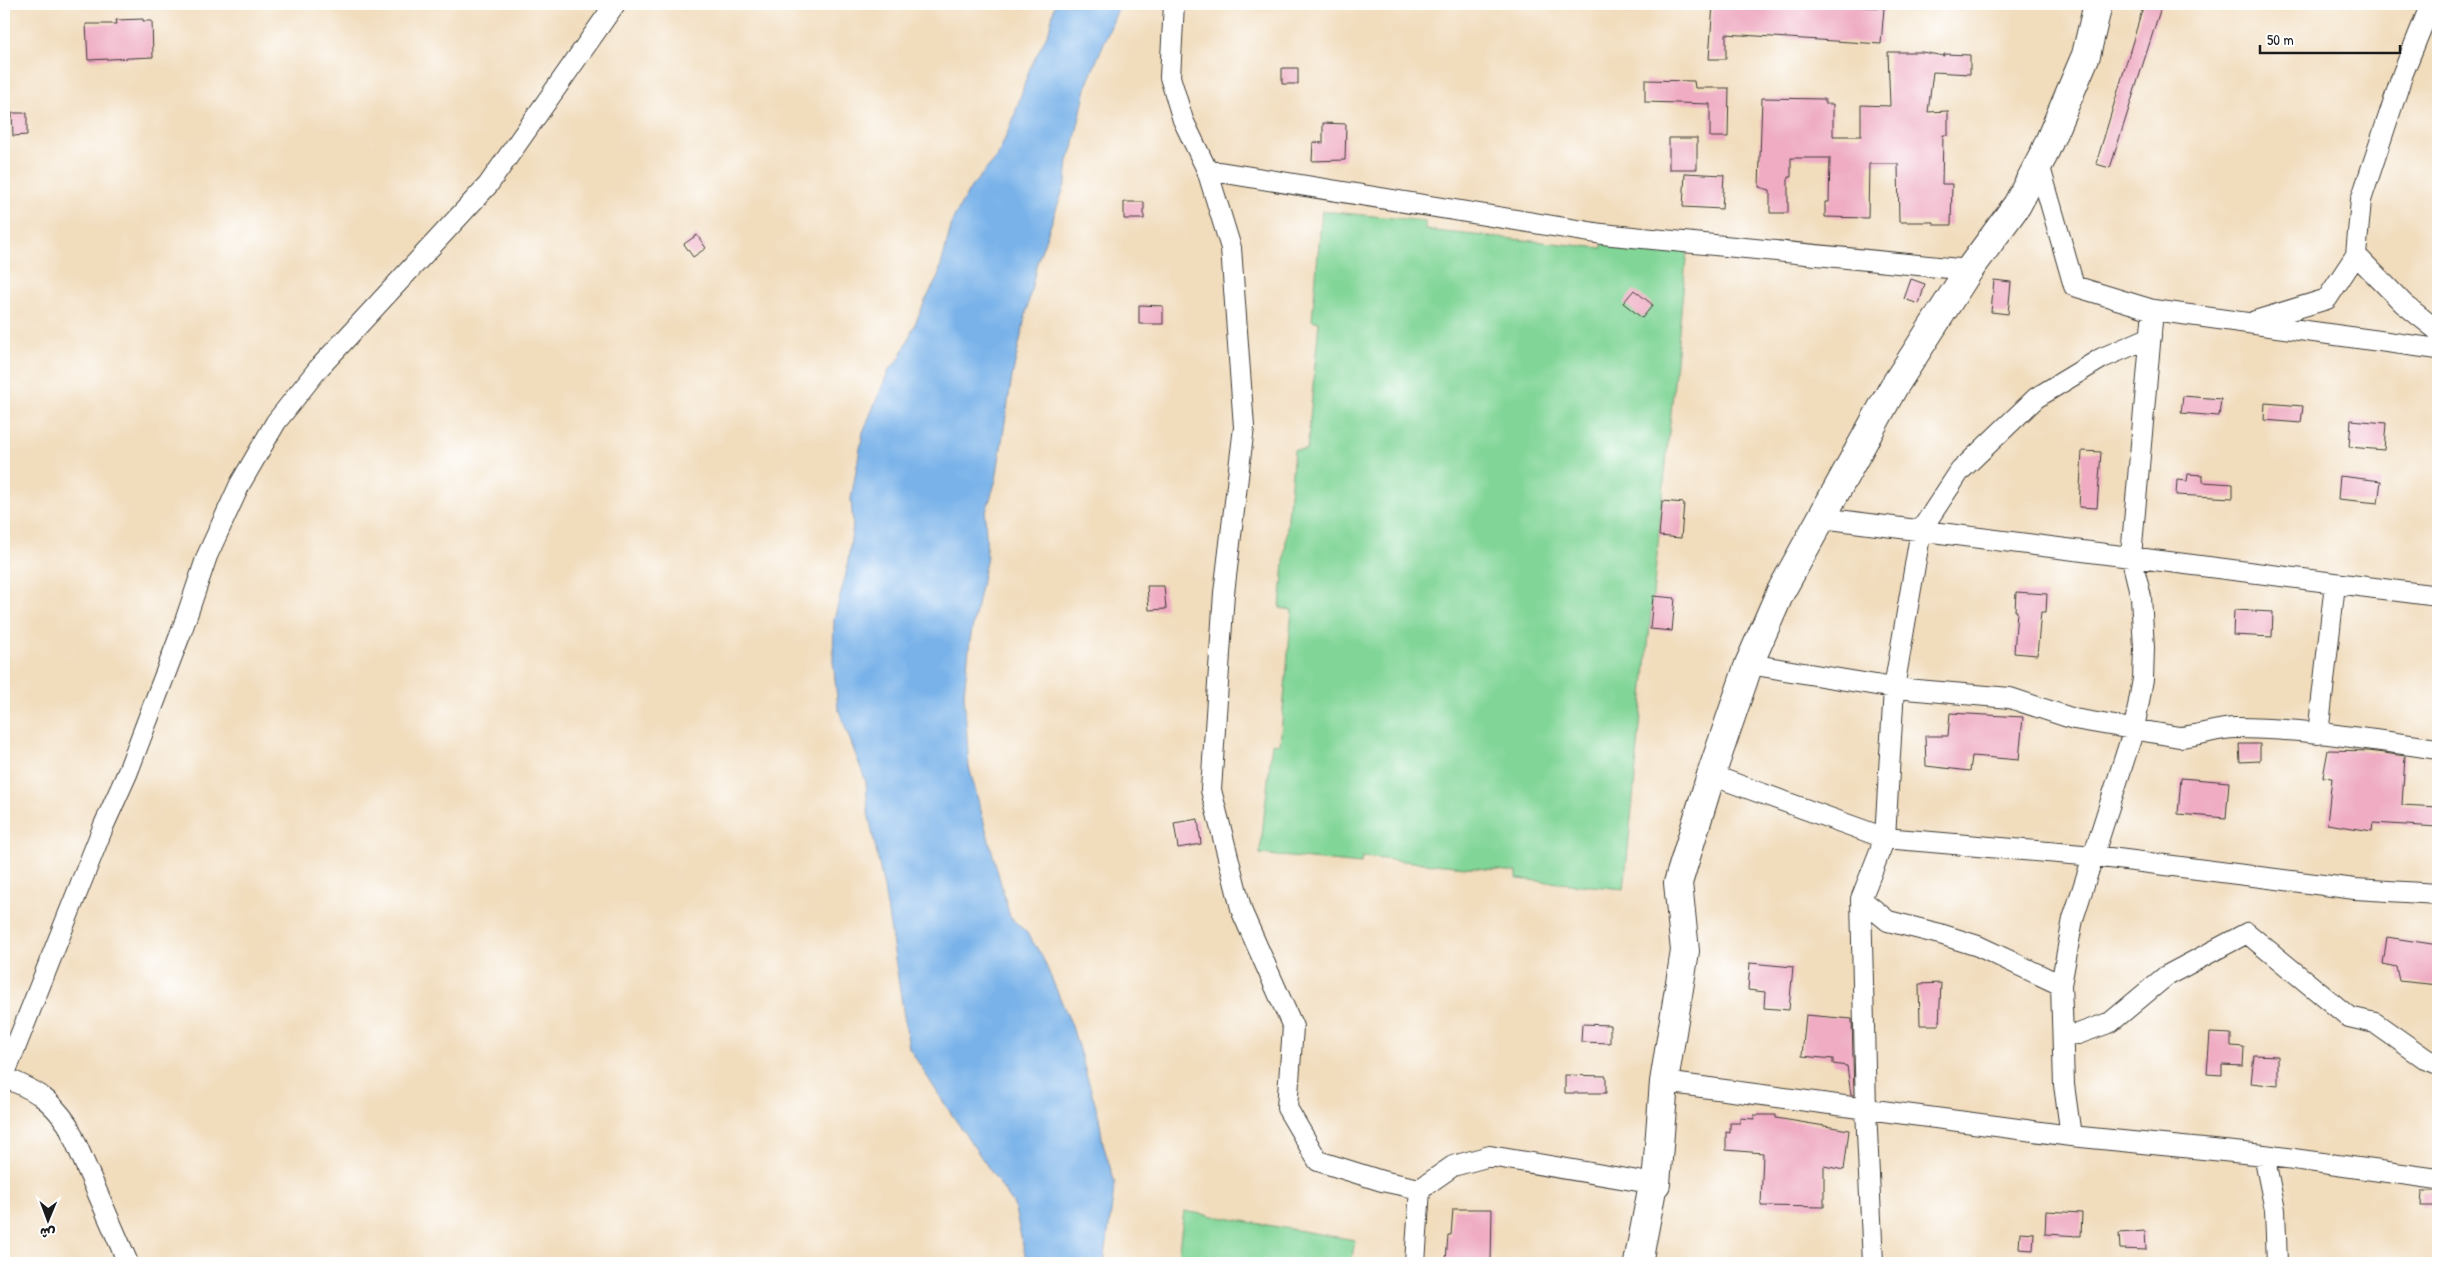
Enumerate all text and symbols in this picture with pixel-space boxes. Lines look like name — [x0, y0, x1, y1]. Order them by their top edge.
scale bar — [2260, 22, 2400, 54]
text: 50 m — [2267, 29, 2294, 50]
north arrow — [22, 1194, 72, 1244]
text: ش — [40, 1224, 56, 1243]

